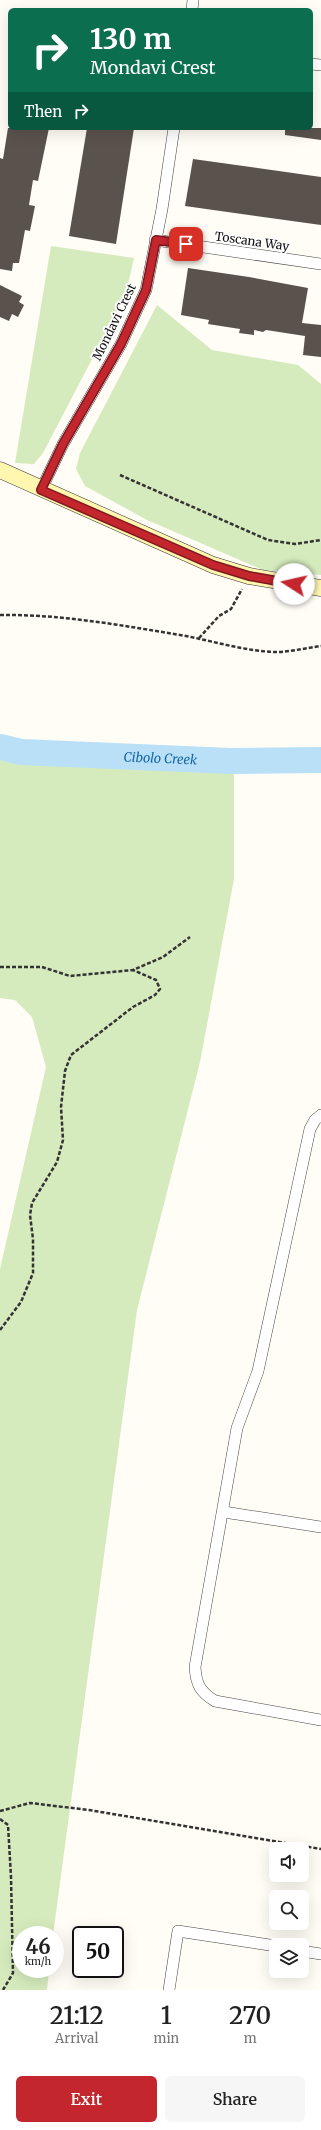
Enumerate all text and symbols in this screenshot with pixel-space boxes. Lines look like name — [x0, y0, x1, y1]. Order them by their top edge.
text: 130 m — [90, 21, 172, 57]
icon: right — [24, 24, 76, 76]
text: Mondavi Crest — [90, 56, 216, 79]
icon: right — [70, 100, 92, 122]
text: Then — [24, 102, 62, 121]
pin — [169, 227, 203, 261]
street label: Toscana Way — [214, 228, 290, 254]
icon: arrive — [175, 233, 197, 255]
street label: Mondavi Crest — [89, 281, 139, 363]
position arrow — [273, 563, 315, 605]
water label: Cibolo Creek — [123, 748, 197, 768]
map controls — [269, 1842, 309, 1978]
button: sound — [269, 1842, 309, 1882]
button: search — [269, 1890, 309, 1930]
speed limit sign: 50 — [72, 1926, 124, 1978]
text: 46 — [26, 1934, 50, 1959]
button: layers — [269, 1938, 309, 1978]
text: km/h — [25, 1955, 51, 1968]
text: 21:12 — [50, 2000, 104, 2031]
text: 1 — [161, 2000, 172, 2031]
text: 270 — [229, 2000, 271, 2031]
text: Arrival — [55, 2030, 98, 2047]
text: min — [153, 2030, 179, 2047]
text: m — [244, 2030, 257, 2047]
button: Exit — [16, 2076, 157, 2122]
button: Share — [165, 2076, 305, 2122]

